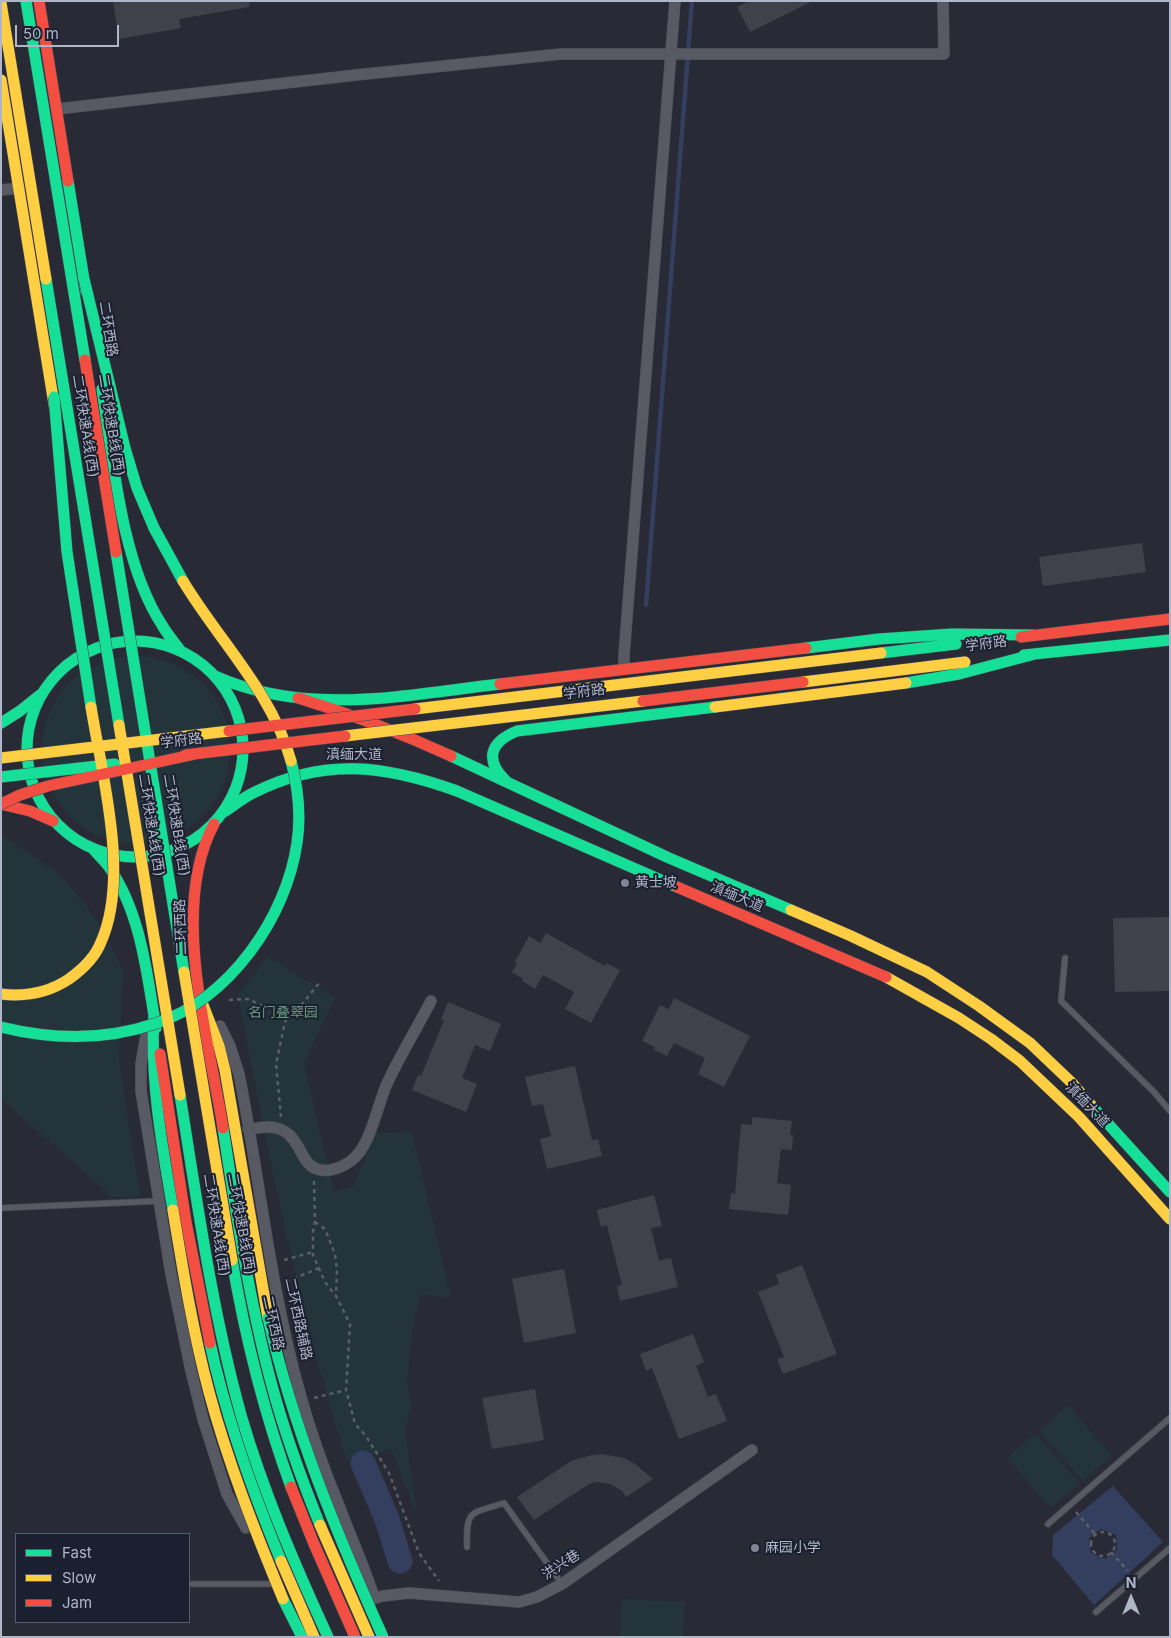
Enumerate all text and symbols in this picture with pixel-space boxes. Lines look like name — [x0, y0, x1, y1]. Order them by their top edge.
scale bar — [18, 15, 121, 47]
text: 50 m — [23, 24, 59, 43]
street label: 二环西路 — [95, 300, 121, 358]
street label: 二环快速A线(西) — [69, 373, 101, 479]
street label: 二环快速B线(西) — [95, 373, 127, 477]
street label: 学府路 — [964, 633, 1008, 655]
street label: 学府路 — [562, 681, 606, 703]
street label: 学府路 — [159, 730, 203, 752]
street label: 滇缅大道 — [326, 747, 382, 763]
street label: 二环快速A线(西) — [135, 772, 167, 878]
street label: 二环快速B线(西) — [160, 773, 192, 877]
place label: 黄士坡 — [635, 875, 677, 891]
marker: 黄士坡 — [619, 877, 631, 889]
street label: 滇缅大道 — [708, 878, 766, 916]
street label: 二环西路 — [172, 899, 190, 955]
park label: 名门叠翠园 — [248, 1005, 318, 1021]
street label: 滇缅大道 — [1062, 1079, 1112, 1131]
street label: 二环快速A线(西) — [200, 1172, 232, 1278]
street label: 二环快速B线(西) — [224, 1172, 258, 1276]
street label: 二环西路辅路 — [281, 1276, 315, 1362]
street label: 二环西路 — [259, 1294, 287, 1352]
legend — [15, 1533, 190, 1623]
place label: 麻园小学 — [765, 1540, 821, 1556]
marker: 麻园小学 — [749, 1542, 761, 1554]
text: Fast — [62, 1543, 92, 1562]
street label: 洪兴巷 — [539, 1547, 583, 1583]
text: Slow — [62, 1568, 96, 1587]
north arrow — [1106, 1573, 1156, 1623]
text: N — [1126, 1574, 1136, 1591]
text: Jam — [62, 1593, 92, 1612]

